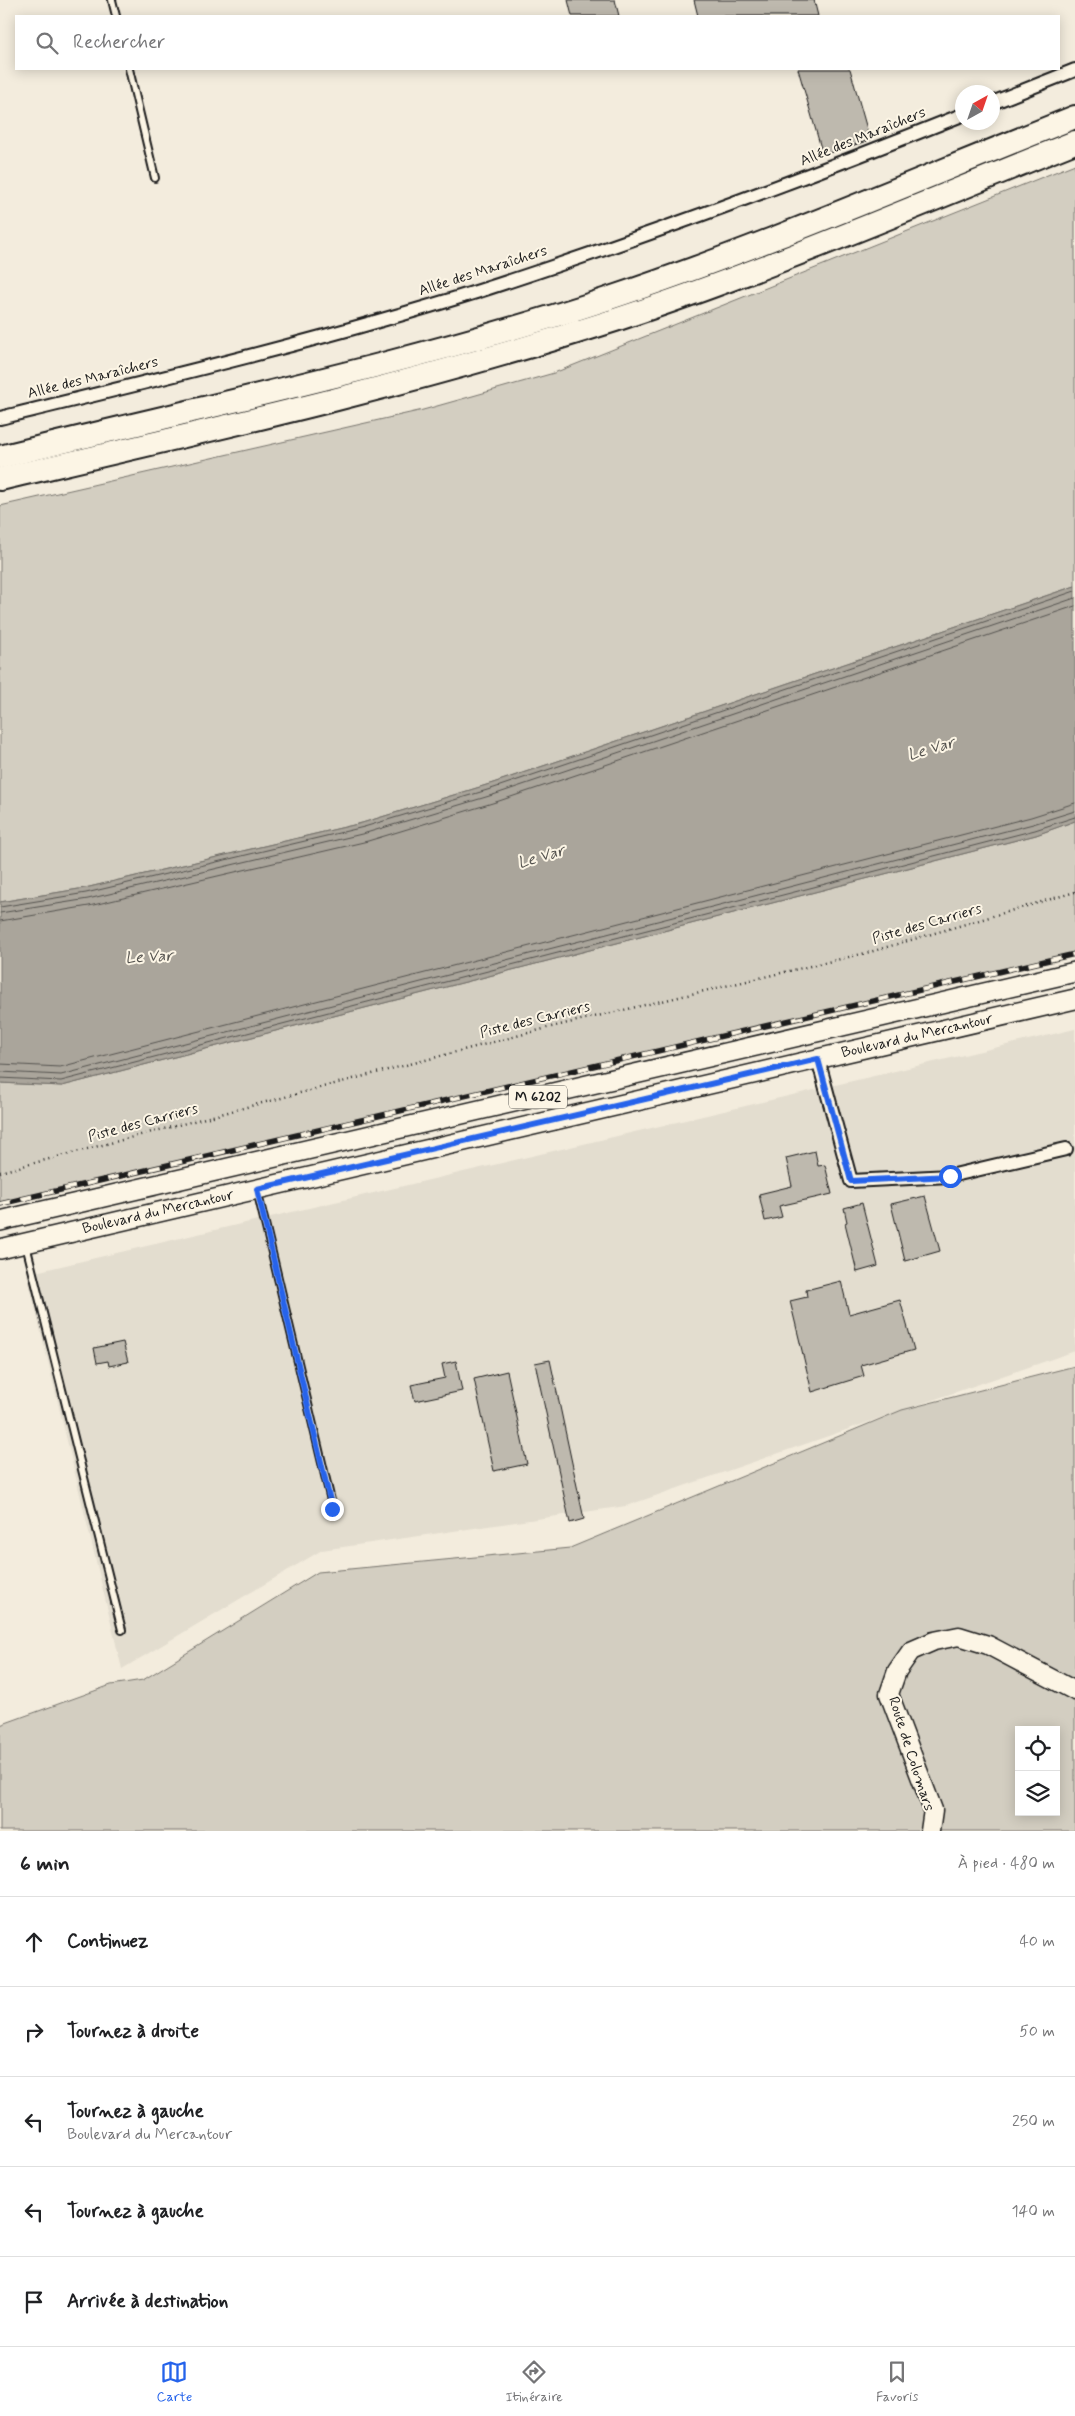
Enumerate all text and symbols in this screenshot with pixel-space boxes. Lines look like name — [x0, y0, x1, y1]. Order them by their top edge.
search box — [15, 15, 1060, 70]
icon: search — [33, 29, 61, 57]
text: Rechercher — [73, 30, 165, 55]
north arrow — [955, 85, 1000, 130]
street label: Allée des Maraîchers — [797, 102, 929, 171]
street label: Allée des Maraîchers — [416, 241, 550, 301]
street label: Allée des Maraîchers — [25, 352, 161, 404]
water label: Le Var — [905, 732, 959, 766]
water label: Le Var — [515, 840, 569, 874]
street label: Piste des Carriers — [870, 899, 984, 949]
water label: Le Var — [125, 945, 176, 969]
street label: Piste des Carriers — [478, 997, 593, 1043]
street label: Boulevard du Mercantour — [839, 1009, 995, 1063]
road number: M 6202 — [509, 1086, 567, 1108]
street label: Piste des Carriers — [86, 1099, 201, 1147]
route start — [939, 1165, 962, 1188]
street label: Boulevard du Mercantour — [80, 1185, 236, 1239]
route end — [321, 1498, 344, 1521]
street label: Route de Colomars — [883, 1694, 939, 1814]
map controls — [1015, 1726, 1060, 1816]
button: locate — [1015, 1726, 1060, 1771]
button: layers — [1015, 1771, 1060, 1816]
text: 6 min — [20, 1850, 70, 1878]
text: À pied · 480 m — [958, 1853, 1055, 1874]
icon: ahead — [20, 1928, 48, 1956]
text: Continuez — [67, 1929, 148, 1954]
text: 40 m — [1019, 1931, 1055, 1952]
icon: right — [20, 2018, 48, 2046]
text: Tournez à droite — [67, 2019, 199, 2044]
text: 50 m — [1019, 2021, 1055, 2042]
text: Tournez à gauche — [67, 2099, 204, 2124]
icon: left — [20, 2108, 48, 2136]
text: 250 m — [1012, 2111, 1055, 2132]
text: Boulevard du Mercantour — [67, 2124, 232, 2145]
icon: left — [20, 2198, 48, 2226]
text: Tournez à gauche — [67, 2199, 204, 2224]
text: 140 m — [1011, 2201, 1055, 2222]
icon: arrive — [20, 2288, 48, 2316]
text: Arrivée à destination — [67, 2289, 228, 2314]
tab: Carte — [157, 2358, 192, 2406]
tab: Itinéraire — [505, 2358, 563, 2406]
tab: Favoris — [876, 2358, 918, 2406]

